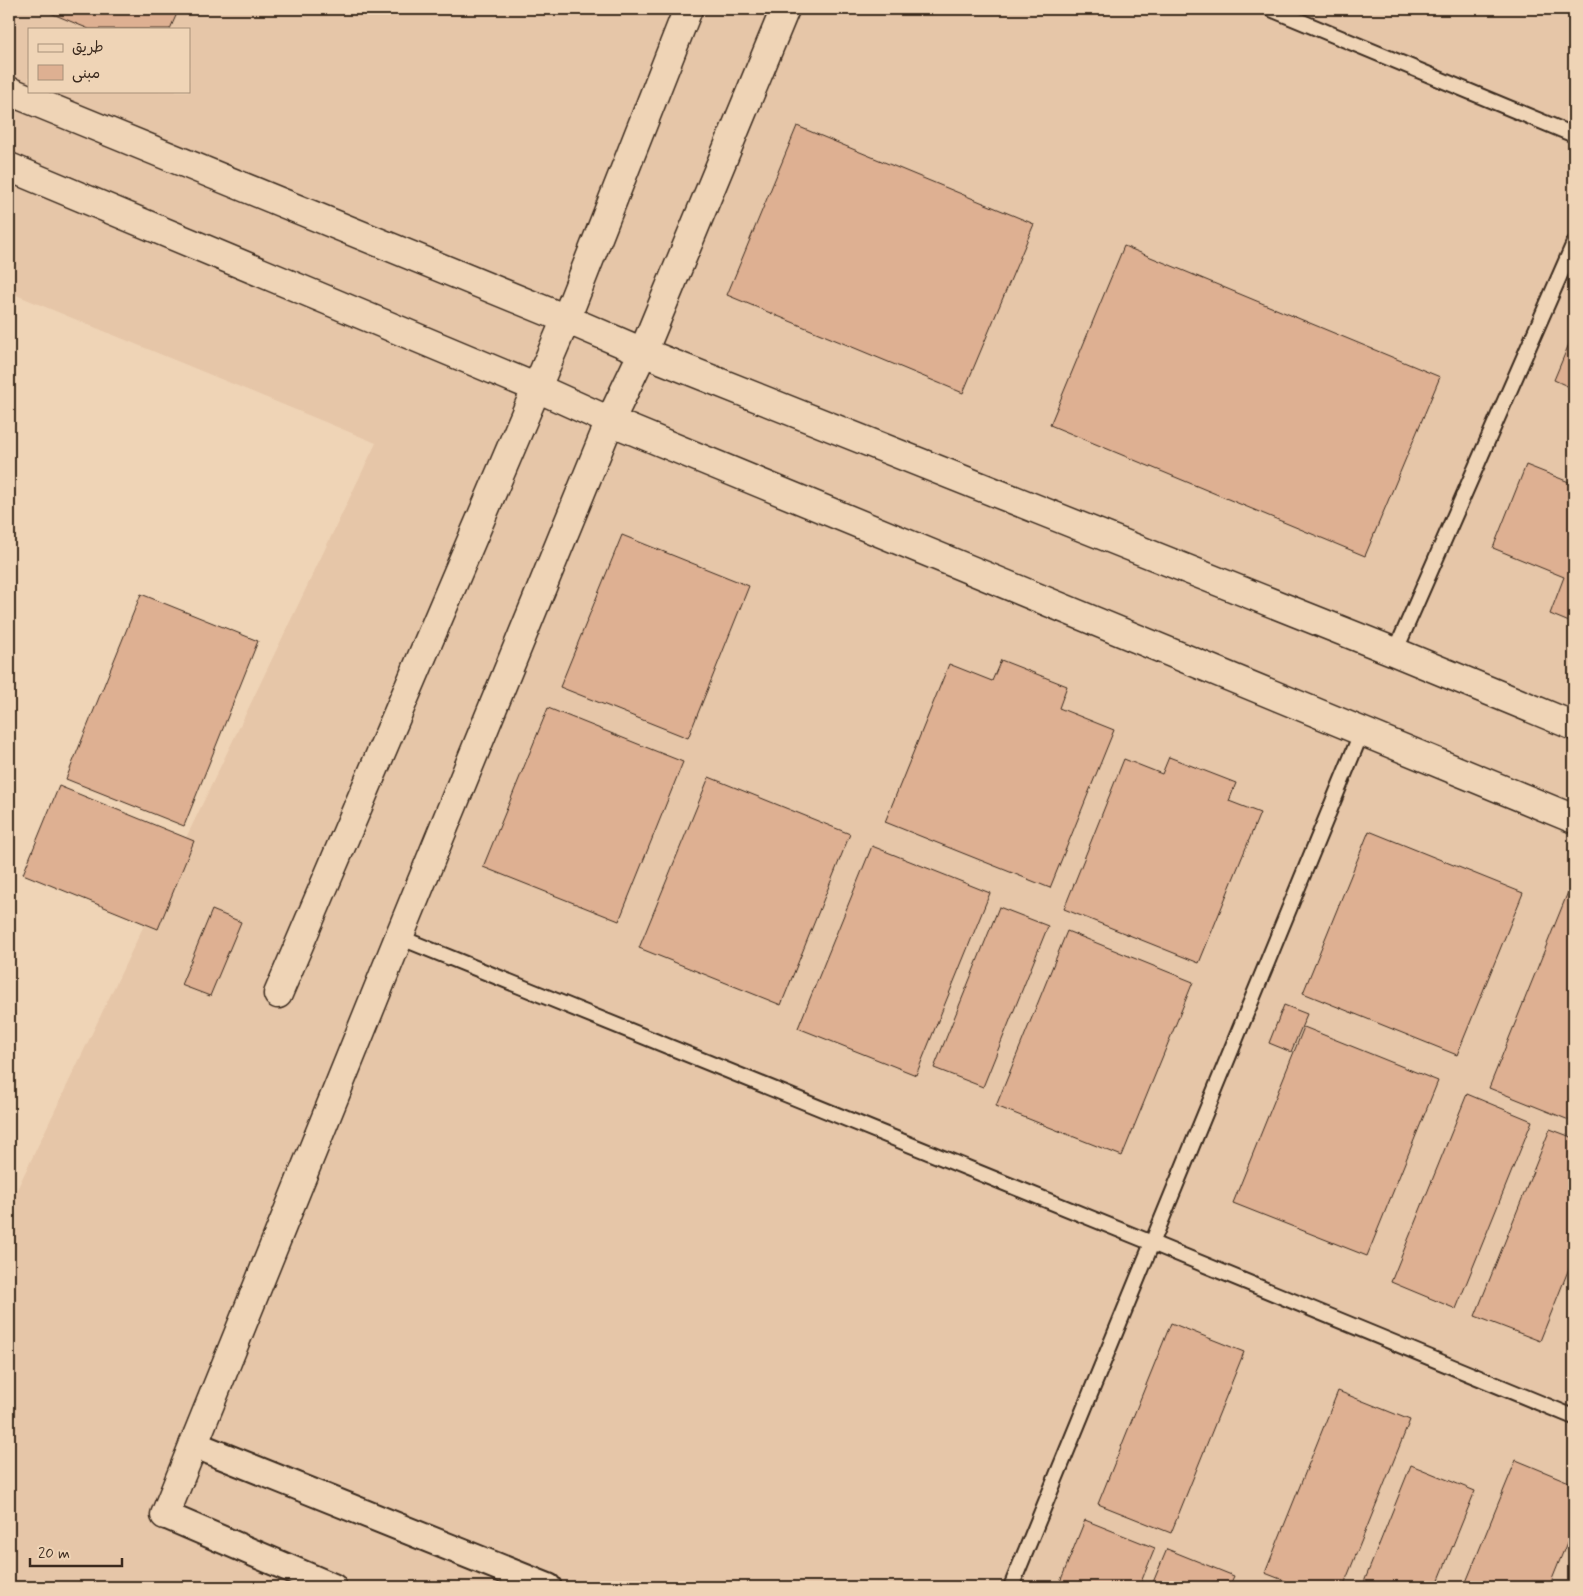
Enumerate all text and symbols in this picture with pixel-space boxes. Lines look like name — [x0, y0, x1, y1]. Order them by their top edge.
legend — [28, 28, 190, 92]
text: طريق — [72, 38, 104, 58]
text: مبنى — [72, 64, 100, 84]
scale bar — [30, 1536, 122, 1568]
text: 20 m — [38, 1544, 70, 1564]

